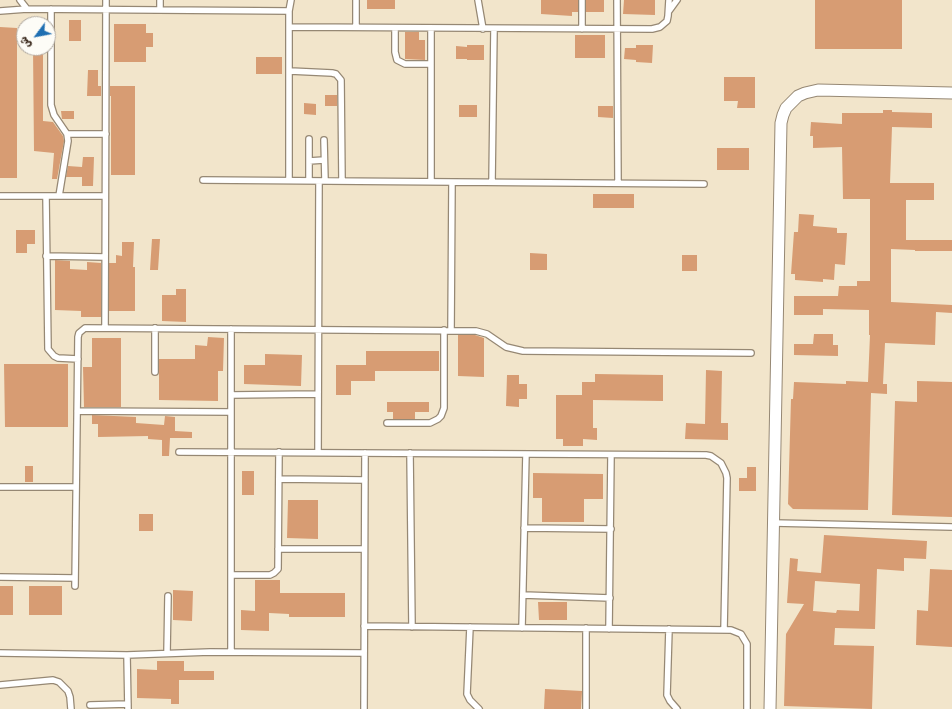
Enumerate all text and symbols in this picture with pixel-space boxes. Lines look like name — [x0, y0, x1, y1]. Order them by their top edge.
north arrow — [16, 16, 56, 56]
text: ش — [17, 32, 37, 51]

